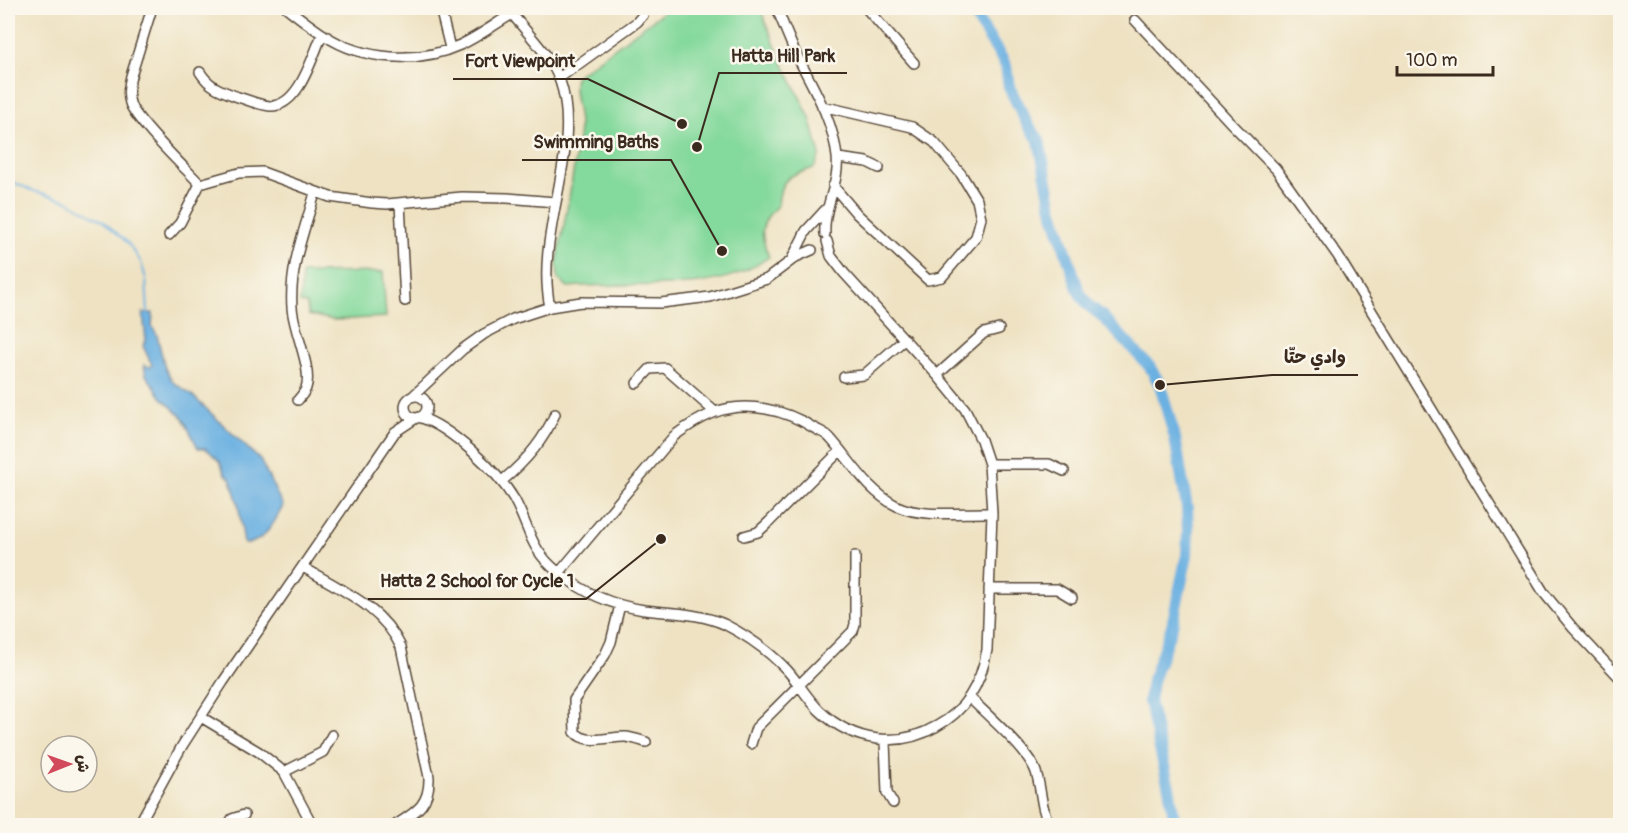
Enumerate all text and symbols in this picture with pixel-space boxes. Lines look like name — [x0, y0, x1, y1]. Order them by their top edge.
callout: Hatta Hill Park — [719, 37, 847, 73]
scale bar — [1397, 39, 1493, 77]
callout: Fort Viewpoint — [453, 43, 588, 79]
text: Hatta Hill Park — [731, 45, 836, 68]
text: 100 m — [1406, 49, 1458, 72]
text: Fort Viewpoint — [465, 50, 576, 73]
callout: Swimming Baths — [522, 124, 671, 160]
text: Swimming Baths — [533, 131, 660, 154]
callout: وادي حتّا — [1272, 339, 1358, 375]
text: وادي حتّا — [1284, 346, 1346, 371]
callout: Hatta 2 School for Cycle 1 — [368, 563, 586, 599]
text: Hatta 2 School for Cycle 1 — [380, 570, 574, 593]
north arrow — [39, 734, 99, 794]
text: ش — [73, 755, 93, 773]

